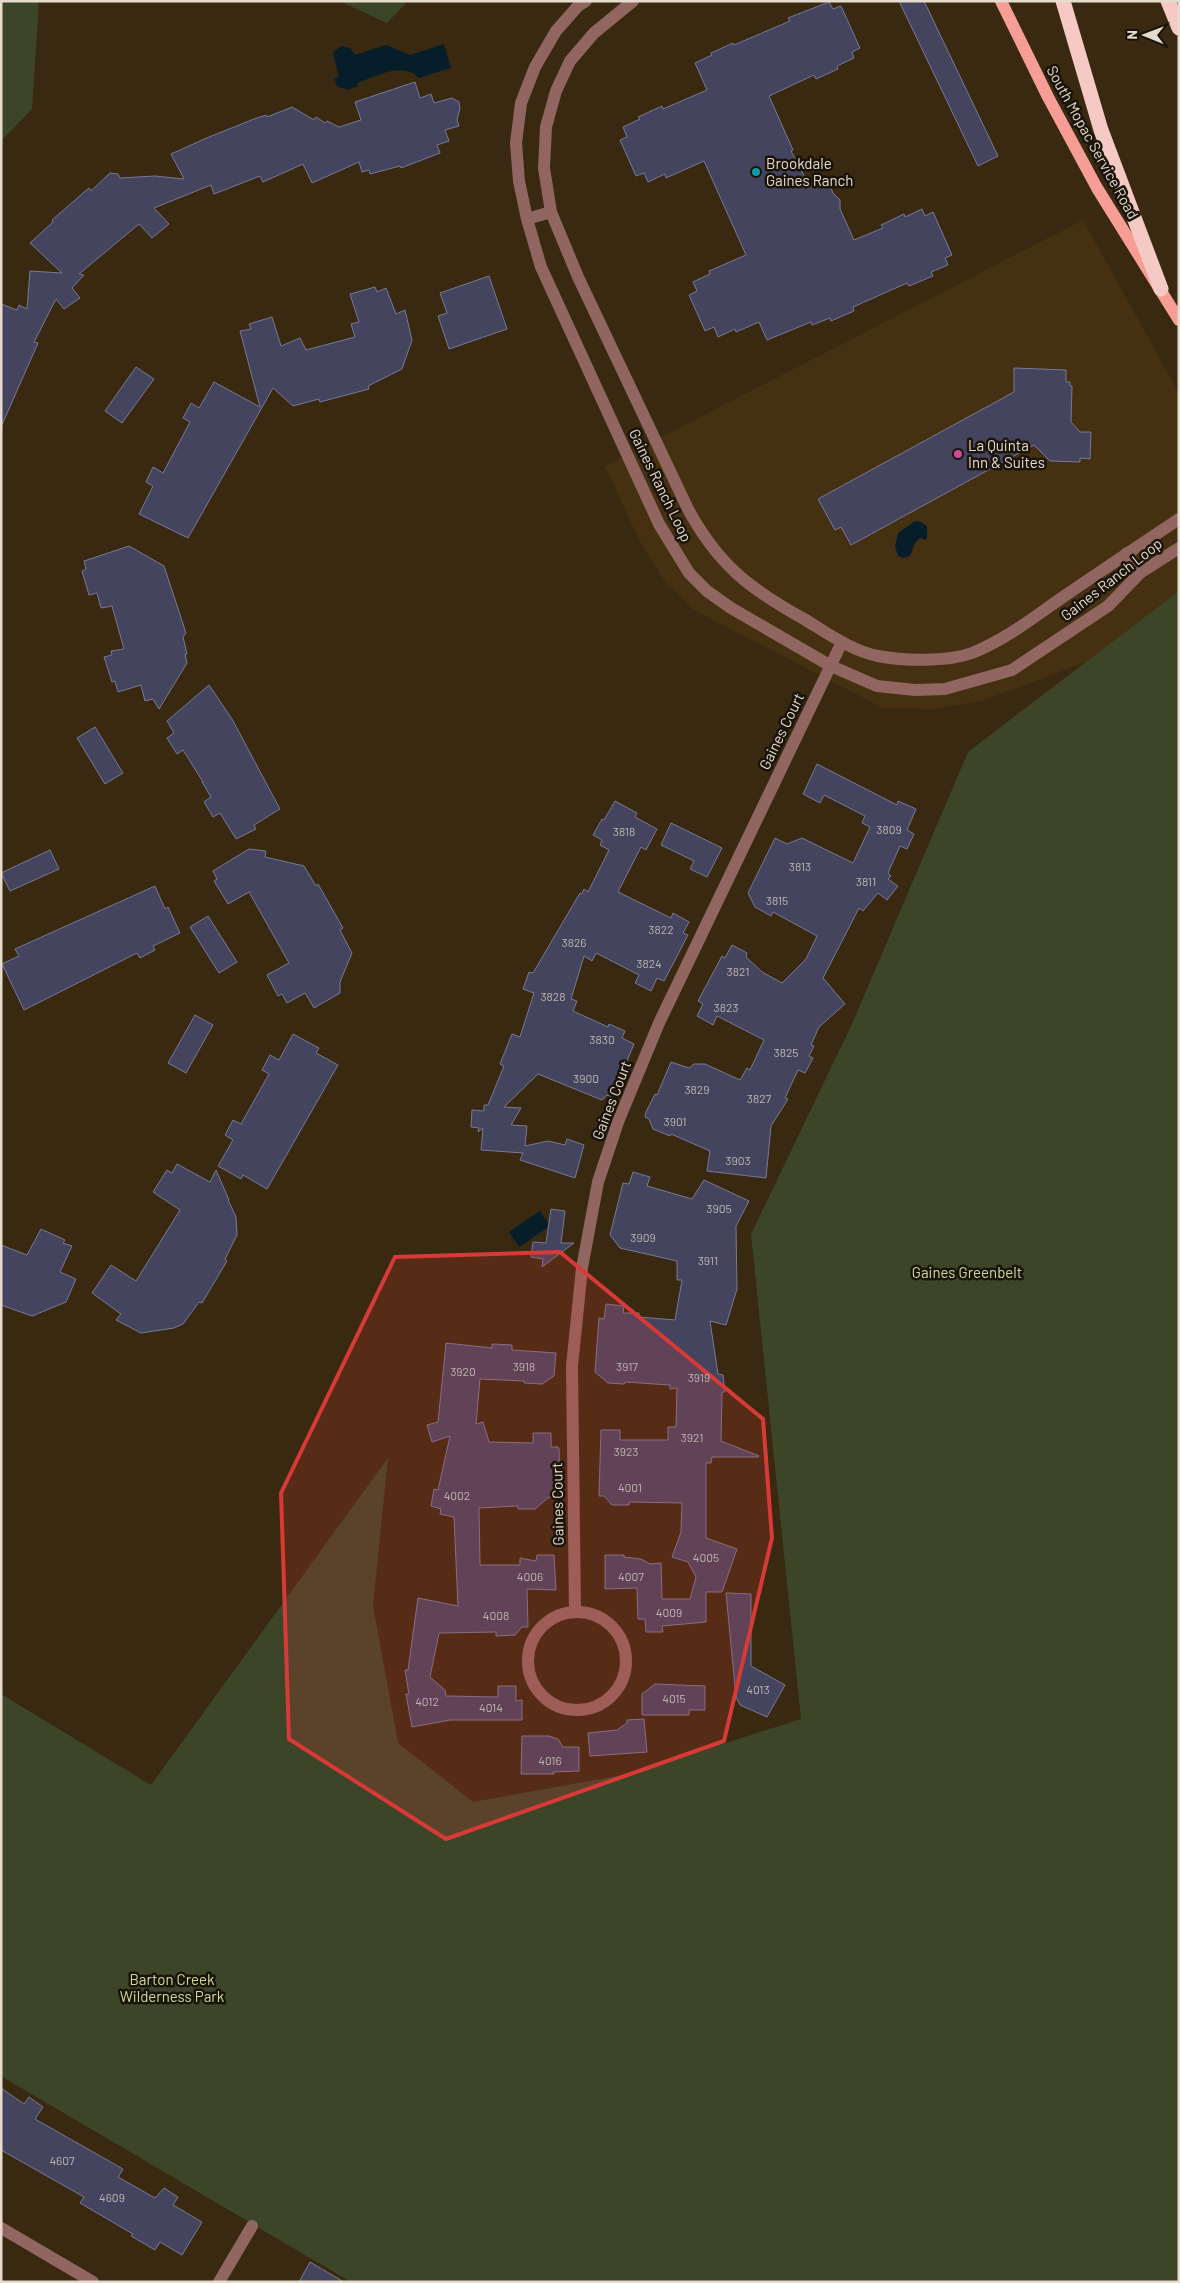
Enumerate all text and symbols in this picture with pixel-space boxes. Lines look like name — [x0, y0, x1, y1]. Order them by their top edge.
north arrow — [1120, 10, 1170, 60]
text: N — [1123, 30, 1140, 40]
street label: South Mopac Service Road — [1043, 62, 1143, 222]
place label: Brookdale Gaines Ranch — [766, 154, 853, 189]
marker: Brookdale Gaines Ranch — [750, 166, 762, 178]
street label: Gaines Ranch Loop — [626, 426, 696, 544]
place label: La Quinta Inn & Suites — [968, 436, 1045, 471]
marker: La Quinta Inn & Suites — [952, 448, 964, 460]
street label: Gaines Ranch Loop — [1057, 534, 1165, 624]
street label: Gaines Court — [755, 690, 807, 772]
house number: 3809 — [876, 822, 902, 836]
house number: 3818 — [613, 824, 635, 838]
house number: 3813 — [789, 859, 811, 873]
house number: 3811 — [856, 874, 876, 888]
house number: 3815 — [766, 893, 788, 907]
house number: 3822 — [648, 922, 674, 936]
house number: 3826 — [561, 935, 587, 949]
house number: 3824 — [636, 956, 662, 970]
house number: 3821 — [727, 964, 749, 978]
house number: 3828 — [540, 989, 566, 1003]
house number: 3823 — [714, 1000, 738, 1014]
house number: 3830 — [589, 1032, 615, 1046]
house number: 3825 — [773, 1045, 799, 1059]
street label: Gaines Court — [588, 1058, 634, 1142]
house number: 3900 — [573, 1071, 599, 1085]
house number: 3829 — [684, 1082, 710, 1096]
house number: 3827 — [747, 1091, 772, 1105]
house number: 3901 — [663, 1114, 687, 1128]
house number: 3903 — [725, 1153, 751, 1167]
house number: 3905 — [706, 1201, 732, 1215]
house number: 3909 — [630, 1230, 656, 1244]
house number: 3911 — [698, 1253, 718, 1267]
park label: Gaines Greenbelt — [912, 1263, 1022, 1281]
house number: 3918 — [513, 1359, 535, 1373]
house number: 3917 — [616, 1359, 638, 1373]
house number: 3920 — [450, 1364, 476, 1378]
house number: 3919 — [688, 1370, 710, 1384]
house number: 3921 — [681, 1430, 703, 1444]
house number: 3923 — [614, 1444, 638, 1458]
street label: Gaines Court — [547, 1462, 567, 1546]
house number: 4001 — [618, 1480, 642, 1494]
house number: 4002 — [444, 1488, 470, 1502]
house number: 4005 — [693, 1550, 719, 1564]
house number: 4006 — [517, 1569, 543, 1583]
house number: 4007 — [618, 1569, 644, 1583]
house number: 4009 — [656, 1605, 682, 1619]
house number: 4008 — [483, 1608, 509, 1622]
house number: 4013 — [746, 1682, 770, 1696]
house number: 4015 — [662, 1691, 686, 1705]
house number: 4012 — [415, 1694, 439, 1708]
house number: 4014 — [479, 1700, 503, 1714]
house number: 4016 — [538, 1753, 562, 1767]
park label: Barton Creek Wilderness Park — [120, 1970, 225, 2005]
house number: 4607 — [49, 2153, 75, 2167]
house number: 4609 — [99, 2190, 125, 2204]

